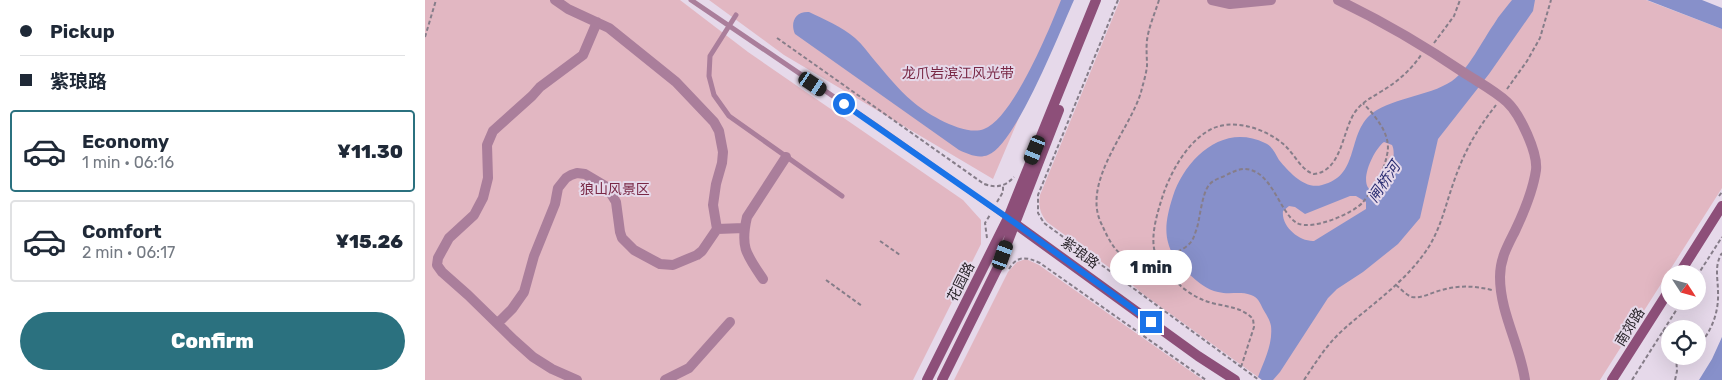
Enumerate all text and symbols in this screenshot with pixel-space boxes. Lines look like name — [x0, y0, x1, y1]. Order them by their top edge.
text: Pickup — [50, 20, 115, 43]
park label: 龙爪岩滨江风光带 — [902, 65, 1014, 82]
car — [796, 69, 829, 99]
text: 紫琅路 — [50, 70, 107, 93]
route start — [833, 93, 855, 115]
icon: car — [22, 129, 67, 174]
text: Economy — [82, 130, 169, 153]
car — [1022, 133, 1047, 167]
text: ¥11.30 — [337, 140, 403, 163]
text: 1 min · 06:16 — [82, 153, 174, 172]
water label: 闸桥河 — [1364, 156, 1406, 206]
park label: 狼山风景区 — [580, 181, 650, 198]
icon: car — [22, 219, 67, 264]
text: Comfort — [82, 220, 162, 243]
text: ¥15.26 — [335, 230, 403, 253]
street label: 紫琅路 — [1058, 234, 1102, 272]
car — [990, 238, 1015, 272]
text: 2 min · 06:17 — [82, 243, 175, 262]
callout: 1 min — [1110, 250, 1192, 284]
text: 1 min — [1130, 258, 1172, 277]
street label: 花园路 — [944, 259, 978, 305]
north arrow — [1661, 265, 1706, 310]
map controls — [1661, 265, 1706, 365]
street label: 南郊路 — [1612, 305, 1648, 349]
route end — [1140, 311, 1162, 333]
button: Confirm — [20, 312, 405, 370]
button: locate — [1661, 320, 1706, 365]

